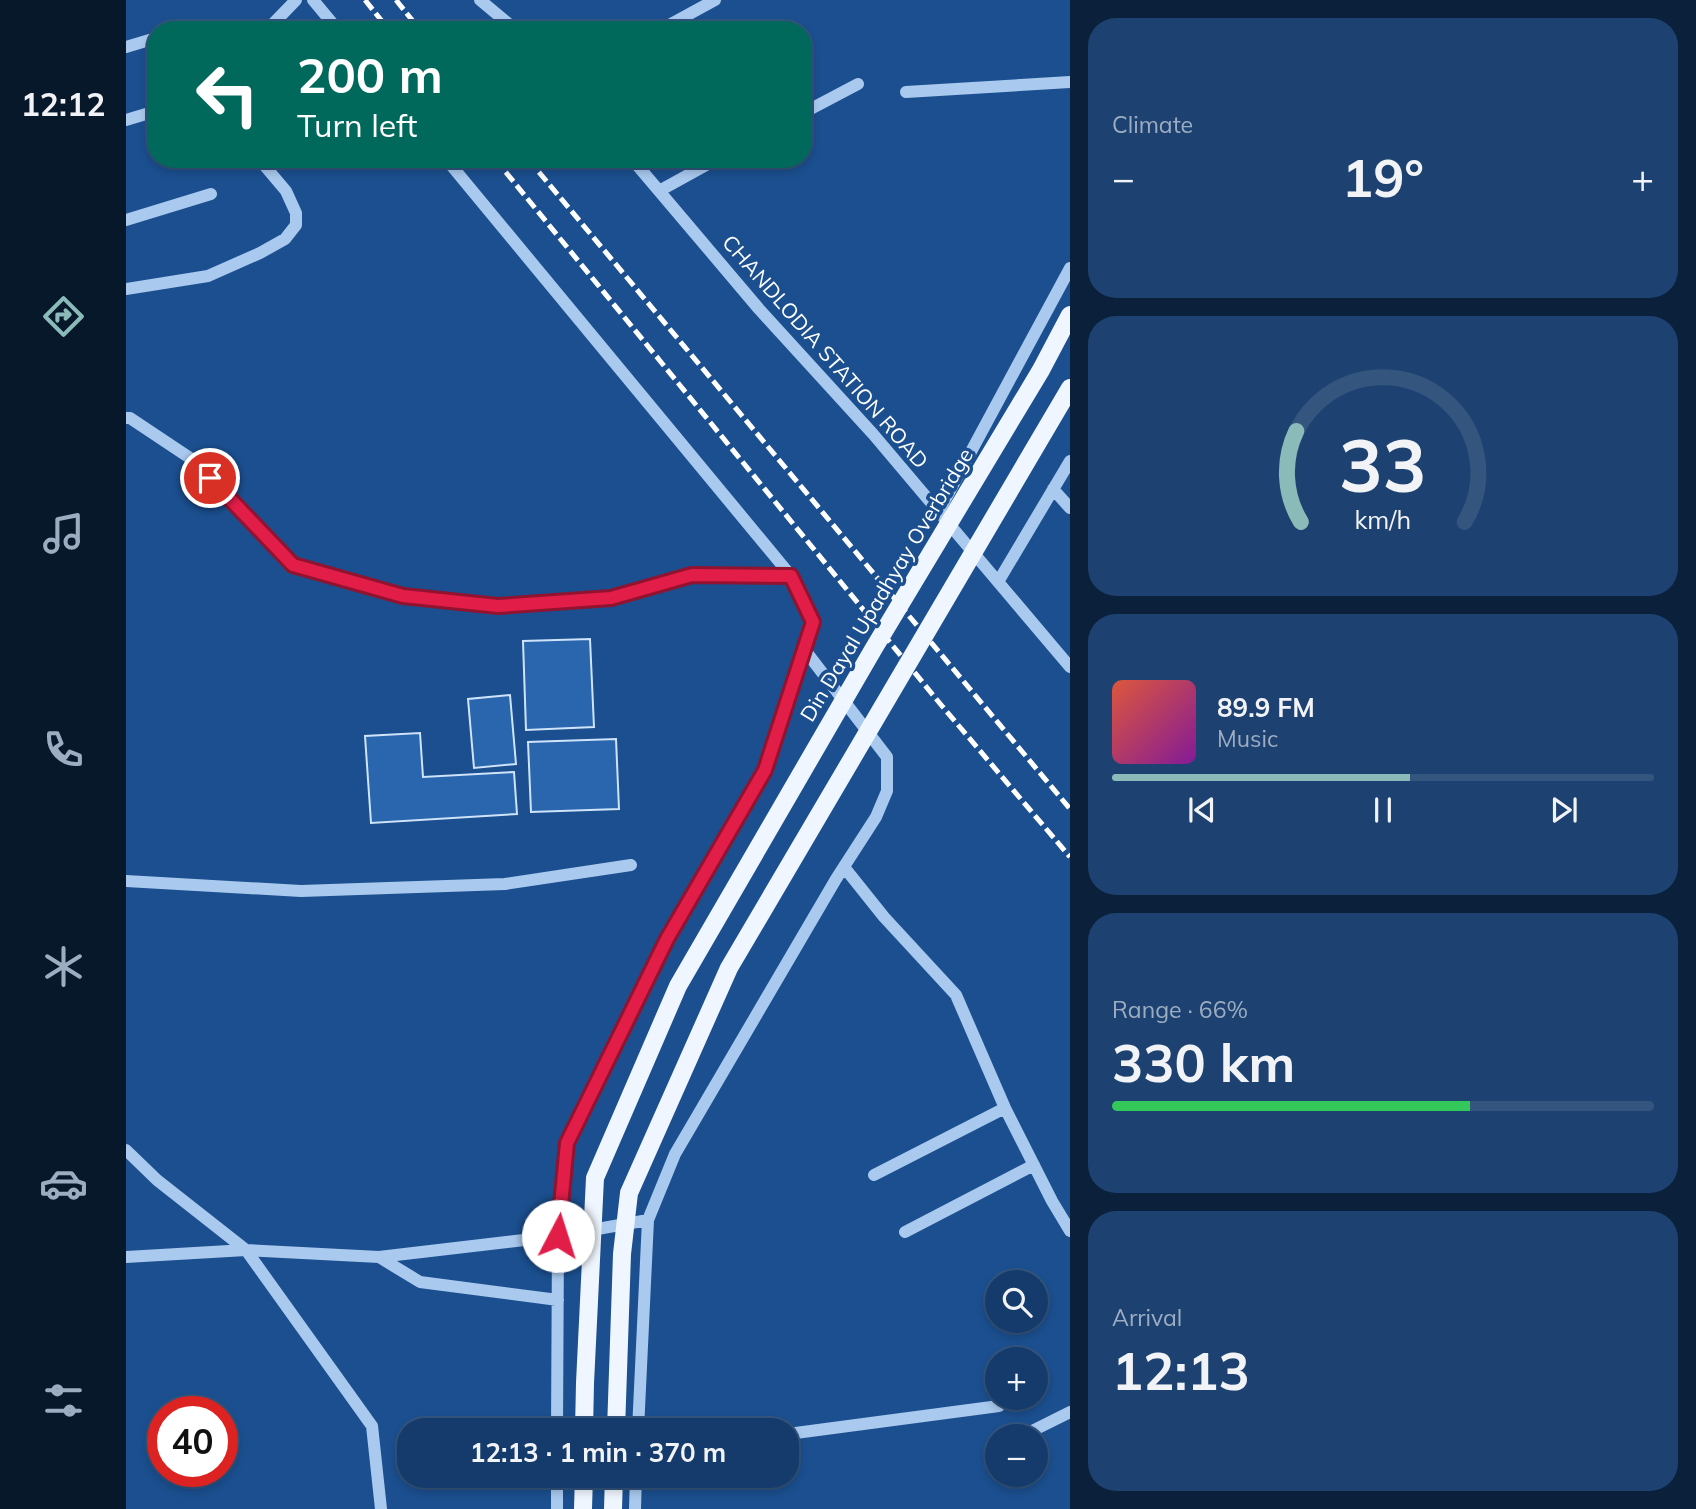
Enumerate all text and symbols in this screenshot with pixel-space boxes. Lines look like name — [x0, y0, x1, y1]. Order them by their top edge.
text: 200 m — [297, 44, 443, 105]
icon: left — [182, 49, 273, 140]
text: 12:12 — [21, 84, 105, 124]
text: Turn left — [297, 105, 417, 145]
text: Climate — [1112, 110, 1193, 139]
text: 19° — [1342, 145, 1424, 210]
text: − — [1112, 154, 1135, 202]
text: + — [1631, 154, 1654, 202]
street label: CHANDLODIA STATION ROAD — [717, 229, 934, 473]
icon: directions — [39, 292, 88, 341]
text: 33 — [1339, 420, 1427, 511]
street label: Din Dayal Upadhyay Overbridge — [794, 443, 978, 726]
pin — [180, 448, 240, 508]
icon: arrive — [191, 459, 229, 497]
text: km/h — [1355, 504, 1411, 535]
icon: music — [39, 509, 88, 558]
text: 89.9 FM — [1217, 691, 1315, 724]
text: Music — [1217, 724, 1278, 753]
icon: phone — [39, 725, 88, 774]
icon: previous — [1183, 791, 1221, 829]
icon: pause — [1364, 791, 1402, 829]
icon: next — [1545, 791, 1583, 829]
icon: climate — [39, 942, 88, 991]
text: Range · 66% — [1112, 995, 1248, 1024]
text: 330 km — [1112, 1030, 1295, 1095]
icon: car — [39, 1159, 88, 1208]
position arrow — [521, 1199, 595, 1273]
map controls — [985, 1270, 1048, 1487]
button: search — [985, 1270, 1048, 1333]
text: Arrival — [1112, 1303, 1182, 1332]
text: 12:13 — [1112, 1338, 1250, 1403]
button: + — [985, 1347, 1048, 1410]
icon: filters — [39, 1376, 88, 1425]
speed limit sign: 40 — [147, 1396, 238, 1487]
button: − — [985, 1424, 1048, 1487]
text: 12:13 · 1 min · 370 m — [470, 1436, 726, 1469]

